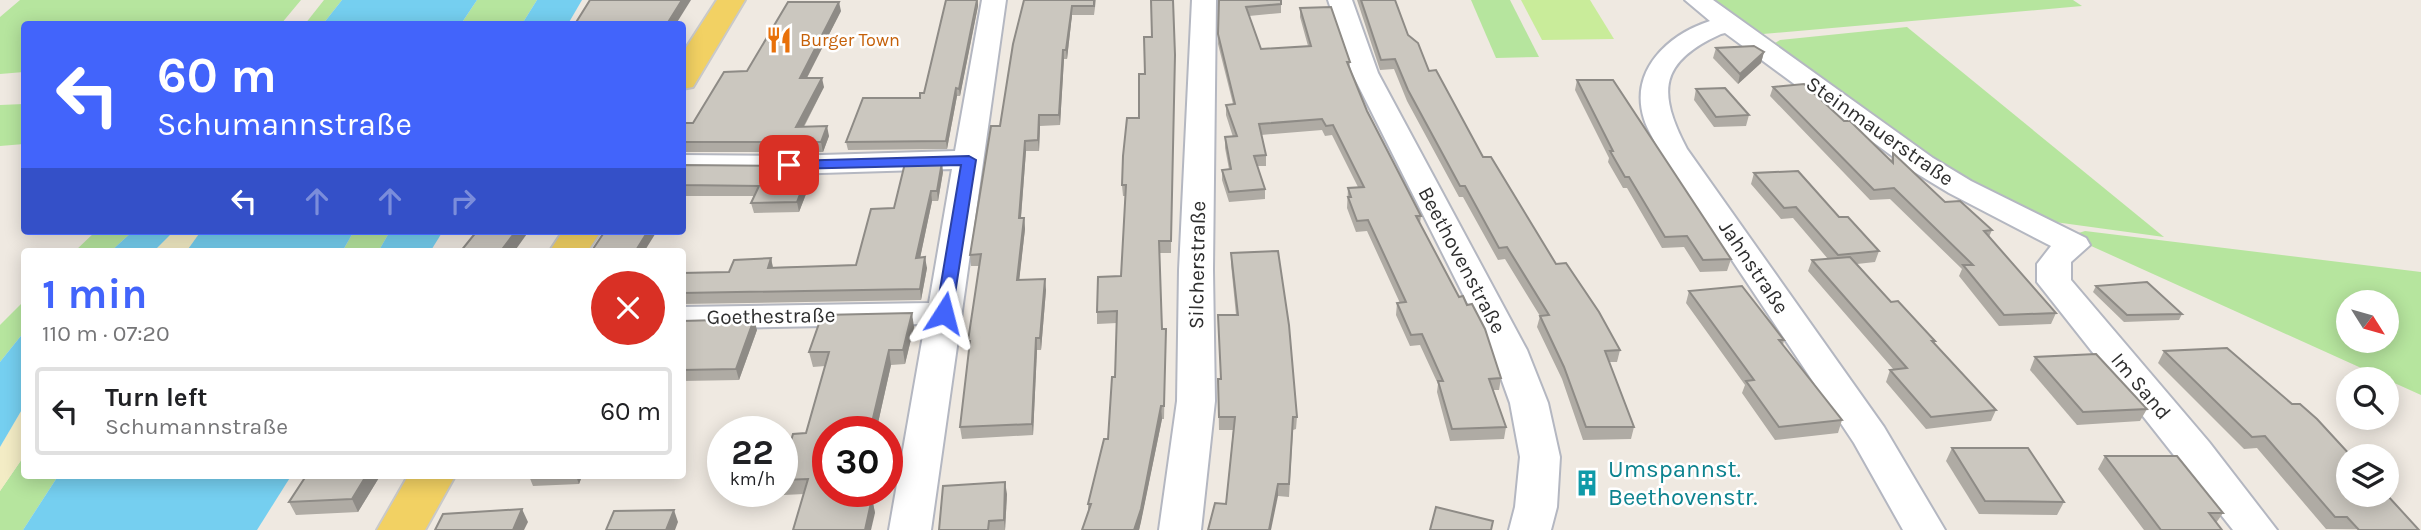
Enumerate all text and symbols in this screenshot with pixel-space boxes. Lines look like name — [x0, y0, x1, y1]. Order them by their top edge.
restaurant icon: Burger Town — [764, 25, 794, 55]
place label: Burger Town — [800, 29, 900, 51]
text: 60 m — [157, 47, 277, 104]
icon: left — [42, 49, 133, 140]
street label: Steinmauerstraße — [1802, 71, 1958, 191]
text: Schumannstraße — [157, 106, 412, 143]
pin — [759, 135, 819, 195]
icon: arrive — [770, 146, 808, 184]
icon: left — [225, 182, 263, 220]
icon: ahead — [298, 182, 336, 220]
icon: ahead — [371, 182, 409, 220]
icon: right — [444, 182, 482, 220]
street label: Beethovenstraße — [1413, 183, 1511, 337]
street label: Silcherstraße — [1184, 201, 1210, 329]
street label: Jahnstraße — [1714, 216, 1794, 318]
text: 1 min — [42, 269, 147, 319]
button: close — [591, 271, 665, 345]
position arrow — [907, 276, 981, 350]
north arrow — [2336, 290, 2399, 354]
map controls — [2336, 290, 2399, 507]
street label: Goethestraße — [706, 303, 836, 329]
text: 110 m · 07:20 — [42, 320, 170, 347]
street label: Im Sand — [2106, 348, 2176, 424]
button: search — [2336, 367, 2399, 430]
text: Turn left — [105, 382, 207, 413]
icon: left — [46, 392, 84, 430]
text: 60 m — [600, 396, 661, 427]
text: Schumannstraße — [105, 413, 288, 440]
speed limit sign: 30 — [812, 416, 903, 507]
text: 22 — [731, 432, 774, 473]
button: layers — [2336, 444, 2399, 507]
place label: Umspannst. Beethovenstr. — [1608, 455, 1758, 511]
text: km/h — [730, 468, 775, 490]
building icon: Umspannst. Beethovenstr. — [1572, 468, 1602, 498]

